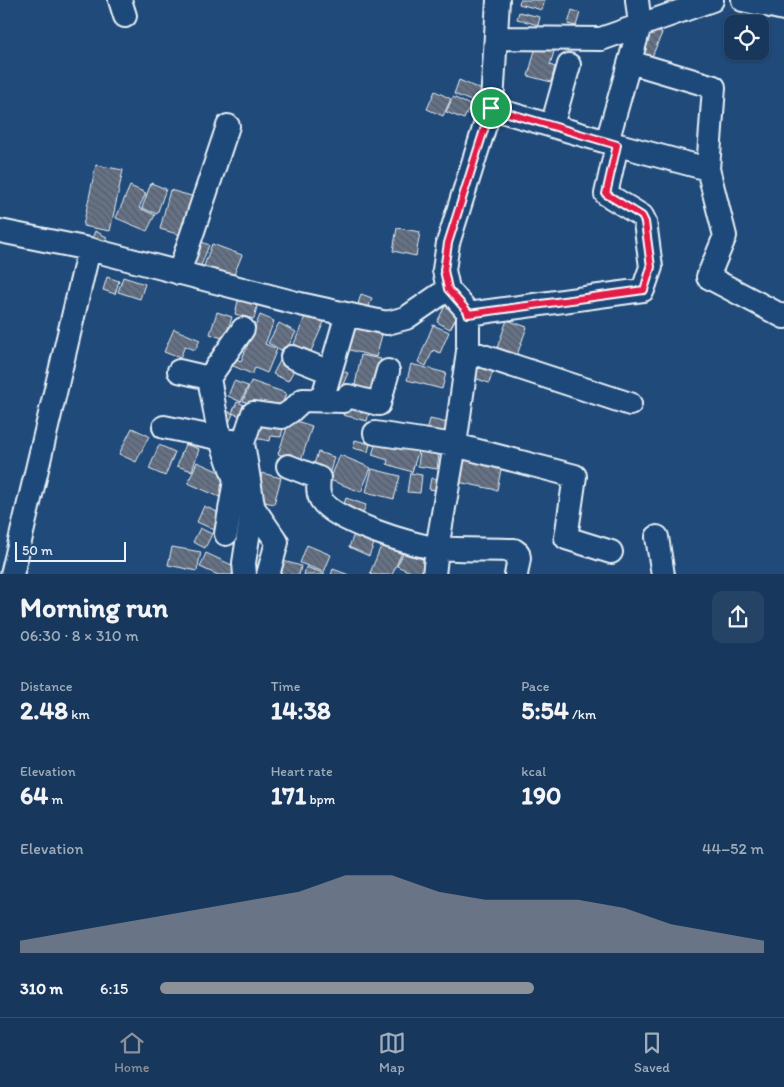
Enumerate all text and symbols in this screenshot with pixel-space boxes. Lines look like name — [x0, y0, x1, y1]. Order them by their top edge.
map controls — [724, 15, 769, 60]
button: locate — [724, 15, 769, 60]
pin — [470, 87, 512, 129]
icon: arrive — [477, 94, 505, 122]
scale bar — [15, 540, 126, 563]
text: 50 m — [22, 542, 53, 559]
text: Morning run — [20, 590, 168, 624]
button: share — [712, 591, 764, 643]
text: 06:30 · 8 × 310 m — [20, 626, 139, 645]
text: Distance — [20, 678, 72, 695]
text: Time — [271, 678, 301, 695]
text: Pace — [521, 678, 549, 695]
text: 2.48 — [20, 695, 68, 725]
text: 14:38 — [271, 695, 331, 725]
text: 5:54 — [521, 695, 569, 725]
text: km — [68, 706, 90, 723]
text: /km — [569, 706, 596, 723]
text: Elevation — [20, 763, 76, 780]
text: Heart rate — [271, 763, 333, 780]
text: kcal — [521, 763, 546, 780]
text: 64 — [20, 780, 48, 810]
text: 171 — [271, 780, 306, 810]
text: 190 — [521, 780, 561, 810]
text: m — [48, 791, 63, 808]
text: bpm — [306, 791, 335, 808]
text: Elevation — [20, 839, 84, 858]
text: 44–52 m — [702, 839, 764, 858]
text: 310 m — [20, 979, 63, 998]
text: 6:15 — [100, 979, 128, 998]
tab: Home — [114, 1029, 149, 1076]
tab: Map — [378, 1029, 406, 1076]
tab: Saved — [634, 1029, 670, 1076]

